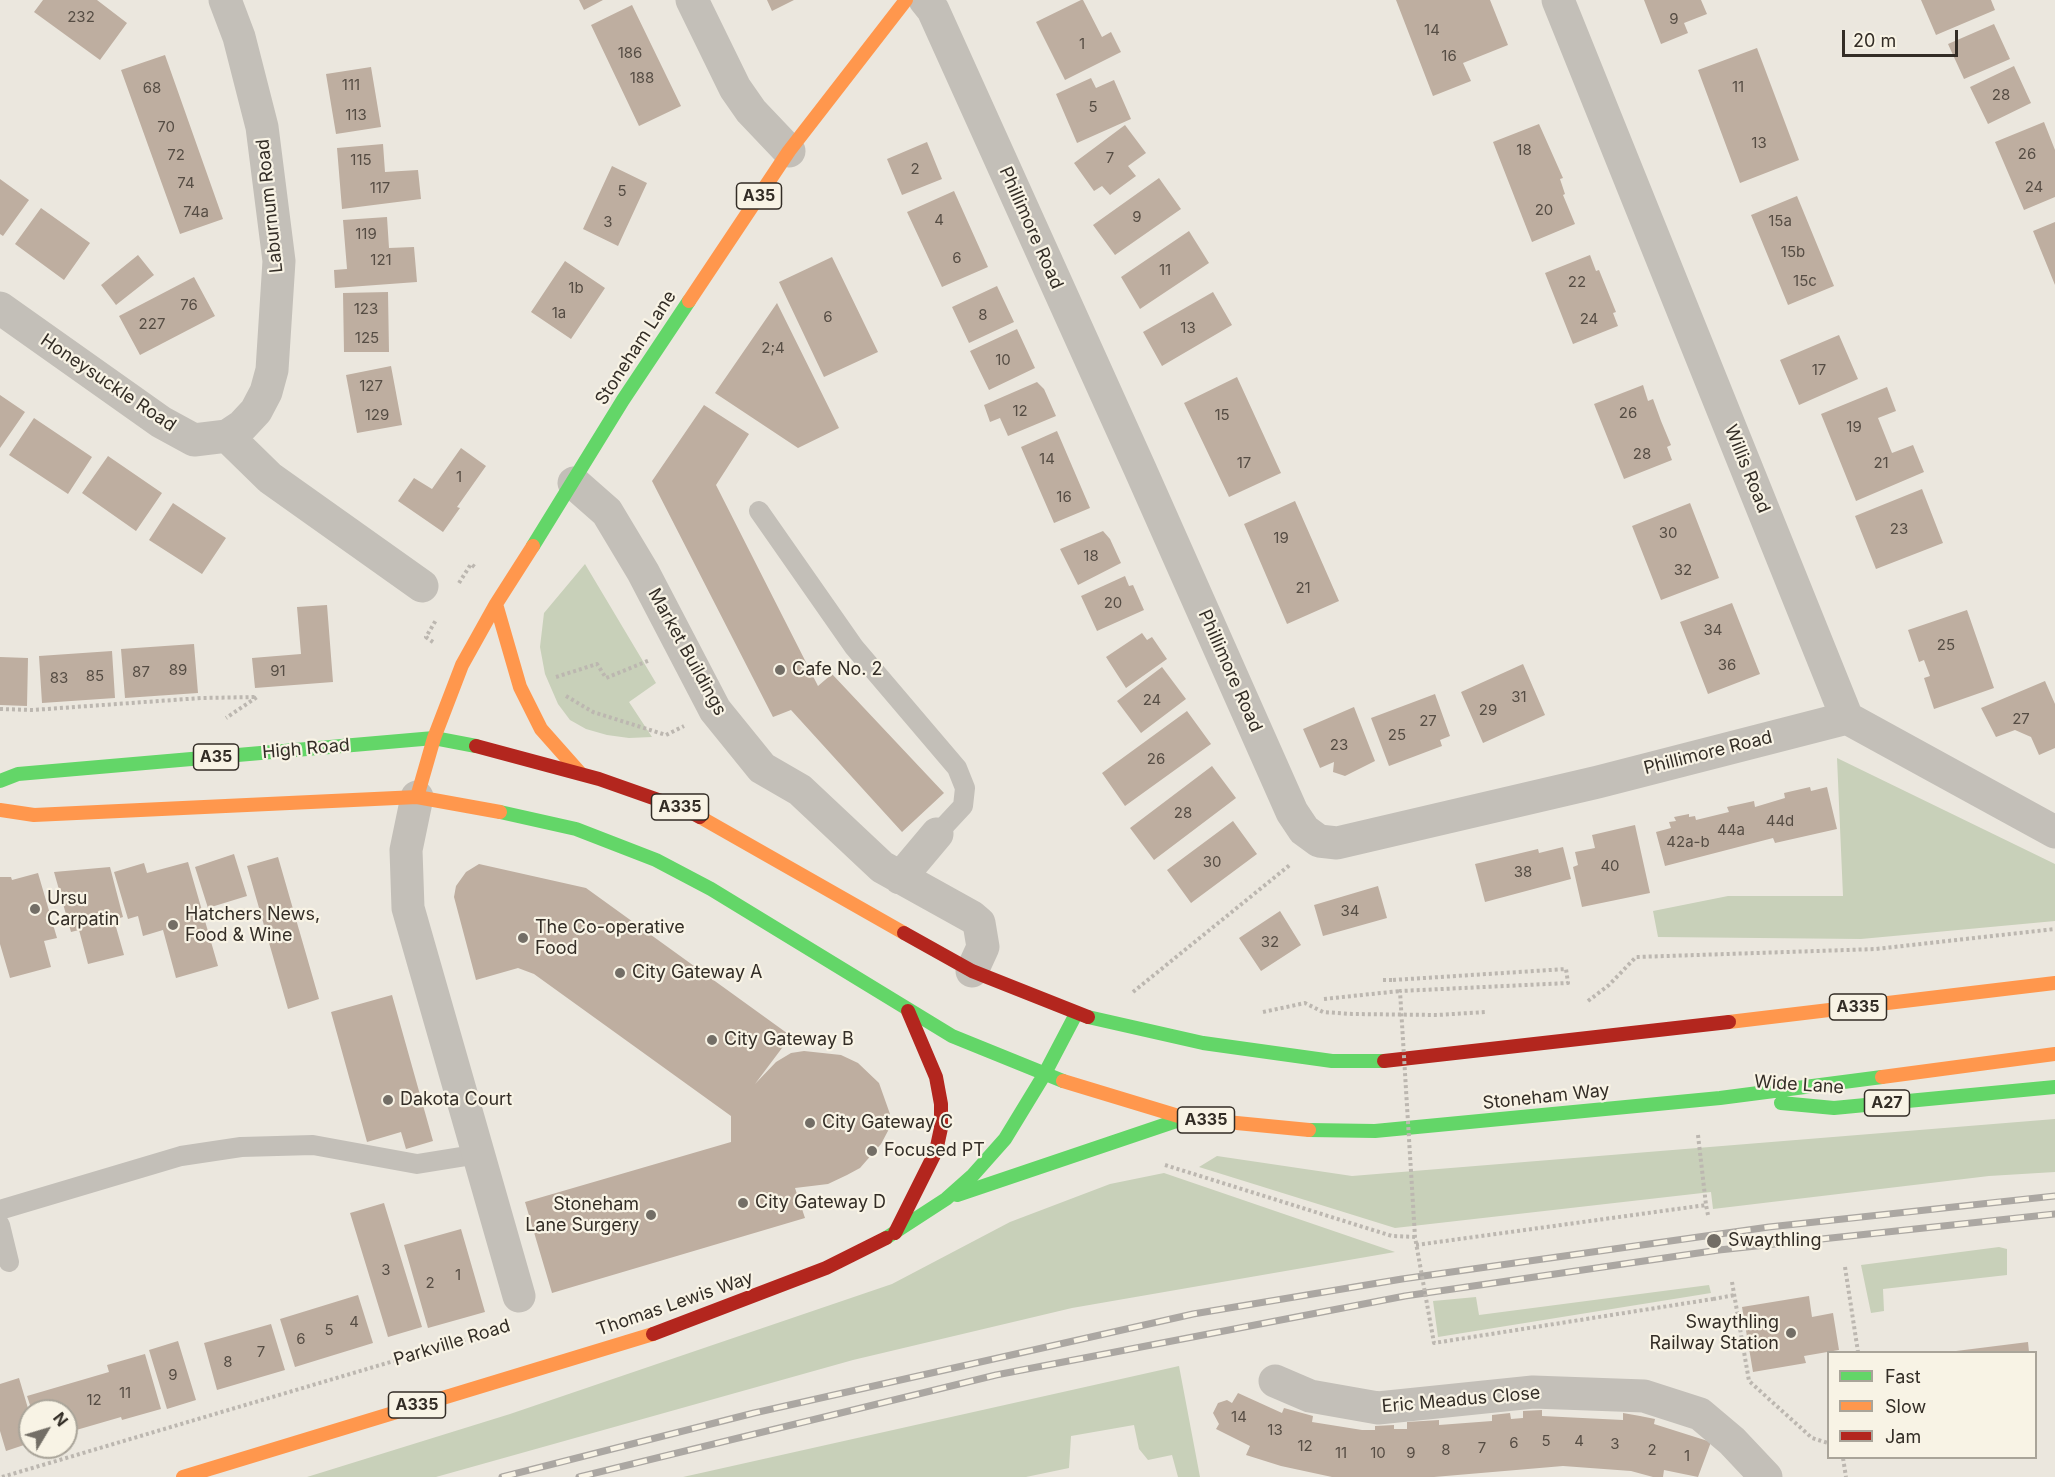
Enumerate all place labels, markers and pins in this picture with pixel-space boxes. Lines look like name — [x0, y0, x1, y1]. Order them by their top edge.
place label: Cafe No. 2 — [792, 659, 883, 681]
marker: Cafe No. 2 — [773, 663, 787, 677]
place label: Ursu Carpatin — [47, 888, 120, 930]
marker: Ursu Carpatin — [28, 902, 42, 916]
place label: Hatchers News, Food & Wine — [185, 904, 320, 946]
place label: The Co-operative Food — [535, 917, 685, 960]
marker: Hatchers News, Food & Wine — [166, 918, 180, 932]
marker: The Co-operative Food — [516, 931, 530, 945]
place label: City Gateway A — [632, 962, 763, 984]
marker: City Gateway A — [613, 966, 627, 980]
place label: City Gateway B — [724, 1029, 854, 1051]
marker: City Gateway B — [705, 1033, 719, 1047]
place label: Dakota Court — [400, 1089, 512, 1111]
marker: Dakota Court — [381, 1093, 395, 1107]
place label: City Gateway C — [822, 1112, 953, 1134]
marker: City Gateway C — [803, 1116, 817, 1130]
place label: Focused PT — [884, 1140, 985, 1162]
marker: Focused PT — [865, 1144, 879, 1158]
place label: City Gateway D — [755, 1192, 886, 1214]
place label: Stoneham Lane Surgery — [525, 1194, 639, 1236]
marker: City Gateway D — [736, 1196, 750, 1210]
marker: Stoneham Lane Surgery — [644, 1208, 658, 1222]
place label: Swaythling — [1728, 1230, 1821, 1252]
marker: Swaythling — [1705, 1232, 1723, 1250]
place label: Swaythling Railway Station — [1650, 1312, 1779, 1354]
marker: Swaythling Railway Station — [1784, 1326, 1798, 1340]

